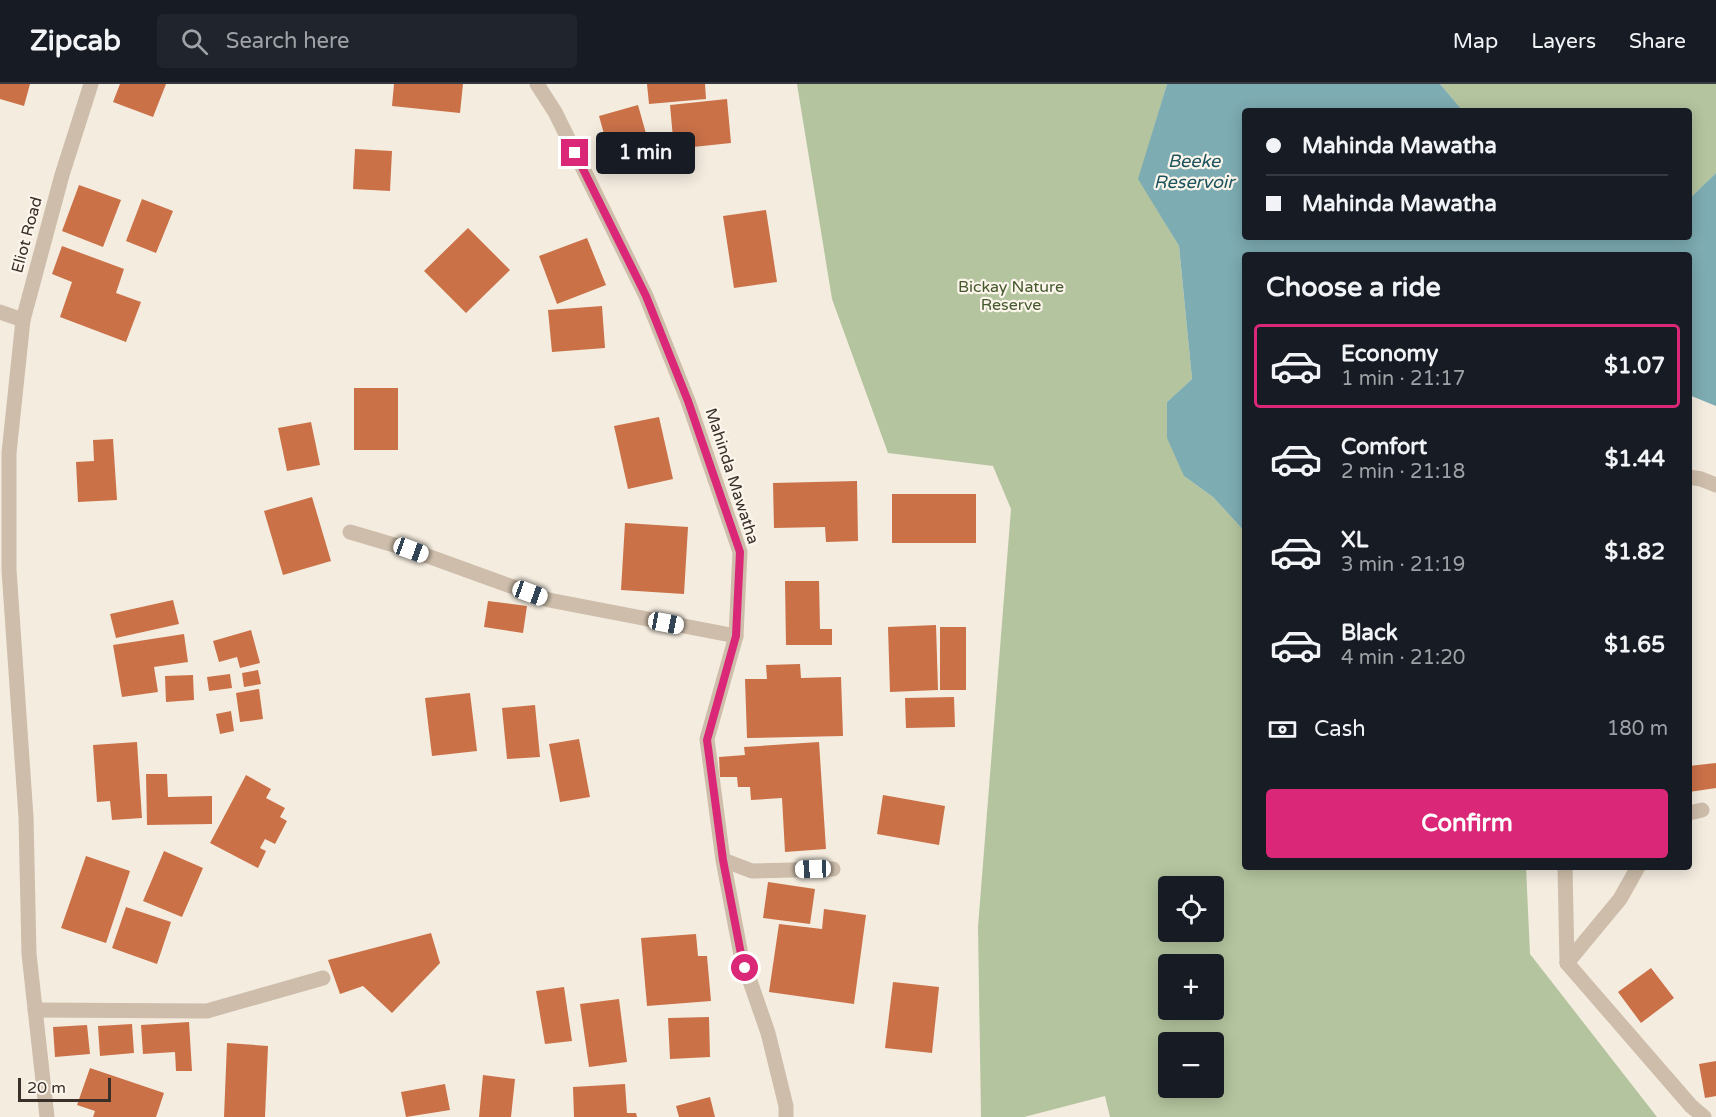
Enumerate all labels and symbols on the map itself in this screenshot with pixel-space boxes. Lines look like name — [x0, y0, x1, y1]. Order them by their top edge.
callout: 1 min — [596, 132, 695, 174]
route end — [561, 139, 588, 166]
water label: Beeke Reservoir — [1154, 150, 1236, 193]
street label: Eliot Road — [7, 195, 47, 275]
park label: Bickay Nature Reserve — [958, 277, 1064, 315]
street label: Mahinda Mawatha — [701, 406, 763, 546]
car — [391, 535, 431, 565]
car — [510, 578, 550, 608]
car — [647, 611, 685, 635]
car — [795, 859, 831, 879]
route start — [731, 954, 758, 981]
scale bar — [18, 1075, 111, 1102]

